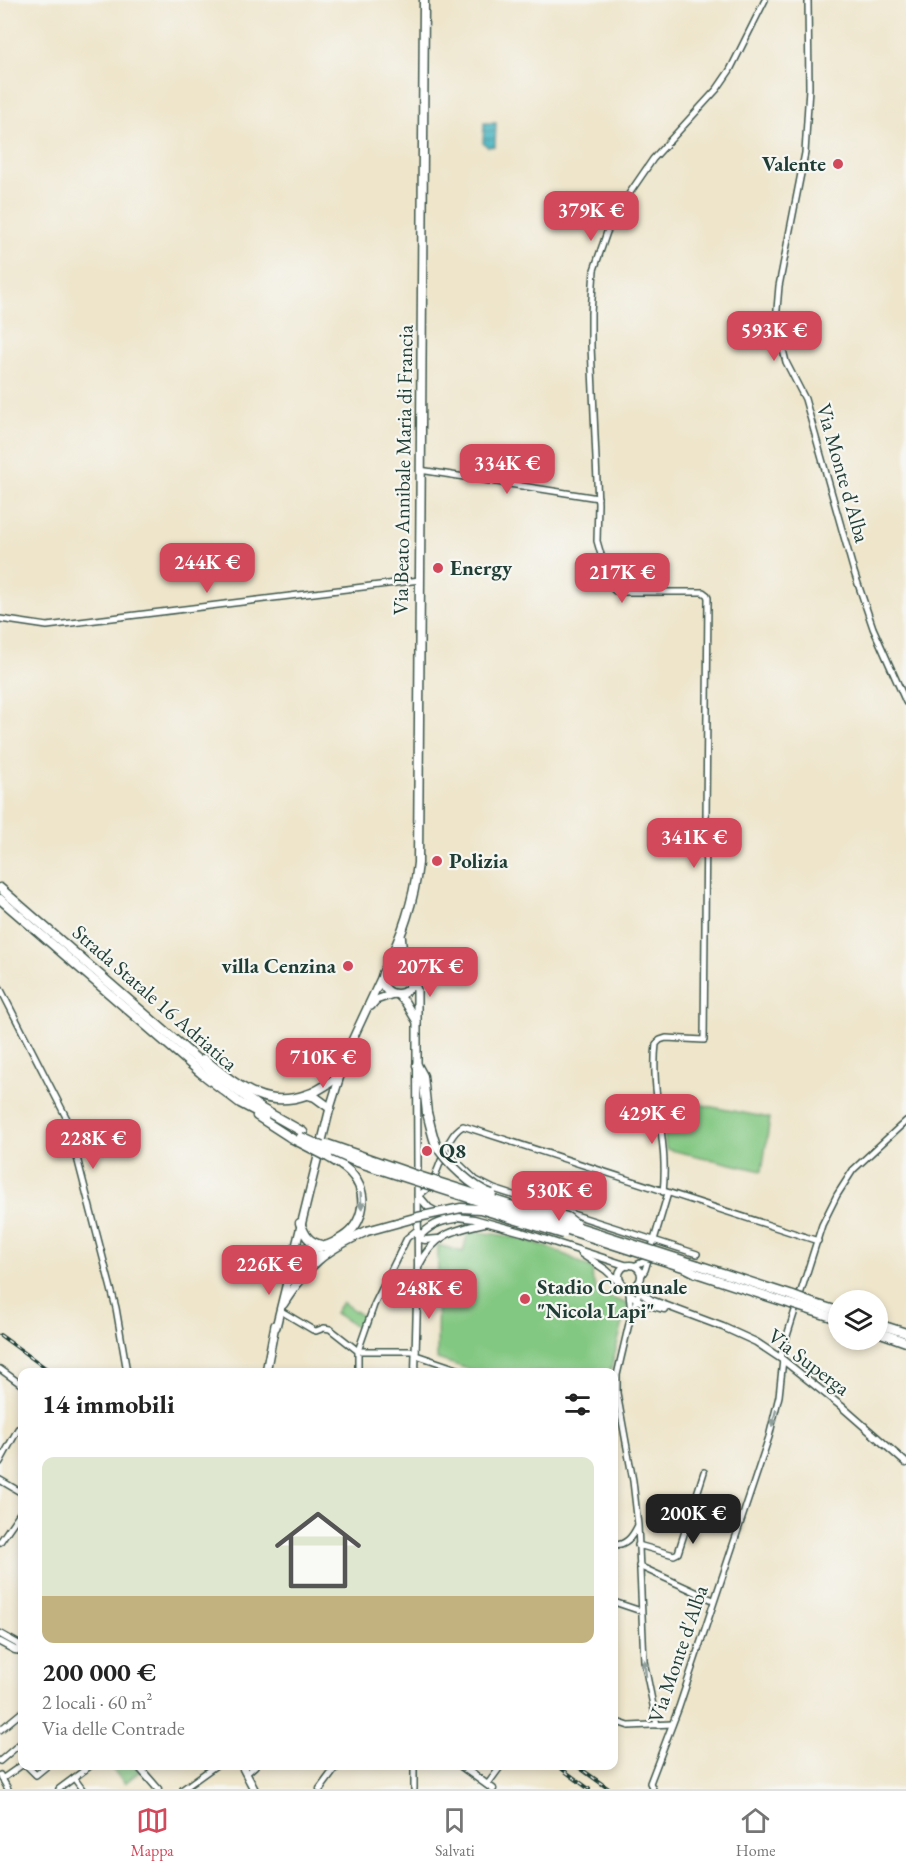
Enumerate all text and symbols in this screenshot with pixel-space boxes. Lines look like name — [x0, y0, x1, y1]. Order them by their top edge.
place label: Valente — [762, 150, 826, 177]
marker: Valente — [831, 157, 845, 171]
pin: 379K € — [542, 191, 640, 242]
text: 379K € — [558, 197, 624, 223]
pin: 593K € — [725, 311, 823, 362]
text: 593K € — [741, 317, 807, 343]
street label: Via Beato Annibale Maria di Francia — [386, 324, 419, 615]
street label: Via Monte d'Alba — [811, 400, 876, 546]
pin: 334K € — [458, 444, 556, 495]
text: 334K € — [474, 450, 540, 476]
pin: 244K € — [158, 543, 256, 594]
text: 244K € — [174, 549, 240, 575]
pin: 217K € — [573, 553, 671, 604]
place label: Energy — [450, 554, 513, 581]
text: 217K € — [589, 559, 655, 585]
marker: Energy — [431, 561, 445, 575]
pin: 341K € — [645, 818, 743, 869]
text: 341K € — [661, 824, 727, 850]
place label: Polizia — [449, 847, 509, 874]
marker: Polizia — [430, 854, 444, 868]
street label: Strada Statale 16 Adriatica — [67, 918, 244, 1077]
pin: 207K € — [381, 947, 479, 998]
place label: villa Cenzina — [222, 952, 337, 979]
text: 207K € — [397, 953, 463, 979]
marker: villa Cenzina — [341, 959, 355, 973]
pin: 710K € — [274, 1038, 372, 1089]
text: 710K € — [290, 1044, 356, 1070]
pin: 429K € — [603, 1094, 701, 1145]
text: 429K € — [619, 1100, 685, 1126]
pin: 228K € — [44, 1119, 142, 1170]
text: 228K € — [60, 1125, 126, 1151]
place label: Q8 — [439, 1137, 466, 1164]
marker: Q8 — [420, 1144, 434, 1158]
pin: 530K € — [510, 1171, 608, 1222]
text: 530K € — [526, 1177, 592, 1203]
one-way arrow — [357, 1191, 366, 1210]
pin: 226K € — [220, 1245, 318, 1296]
text: 226K € — [236, 1251, 302, 1277]
pin: 248K € — [380, 1269, 478, 1320]
place label: Stadio Comunale "Nicola Lapi" — [537, 1273, 687, 1324]
text: 248K € — [396, 1275, 462, 1301]
map controls — [828, 1290, 888, 1350]
button: layers — [828, 1290, 888, 1350]
marker: Stadio Comunale "Nicola Lapi" — [518, 1292, 532, 1306]
street label: Via Superga — [763, 1322, 856, 1402]
text: 14 immobili — [42, 1387, 175, 1421]
icon: filters — [561, 1388, 594, 1421]
one-way arrow — [769, 1409, 779, 1427]
pin: 200K € — [644, 1494, 742, 1545]
icon: home — [264, 1496, 372, 1604]
text: 200K € — [660, 1500, 726, 1526]
street label: Via Monte d'Alba — [641, 1581, 714, 1726]
text: 200 000 € — [42, 1655, 156, 1689]
one-way arrow — [640, 1659, 650, 1678]
text: 2 locali · 60 m² — [42, 1689, 153, 1715]
text: Via delle Contrade — [42, 1715, 185, 1741]
tab: Mappa — [131, 1804, 174, 1861]
tab: Salvati — [435, 1804, 475, 1861]
tab: Home — [736, 1804, 775, 1861]

